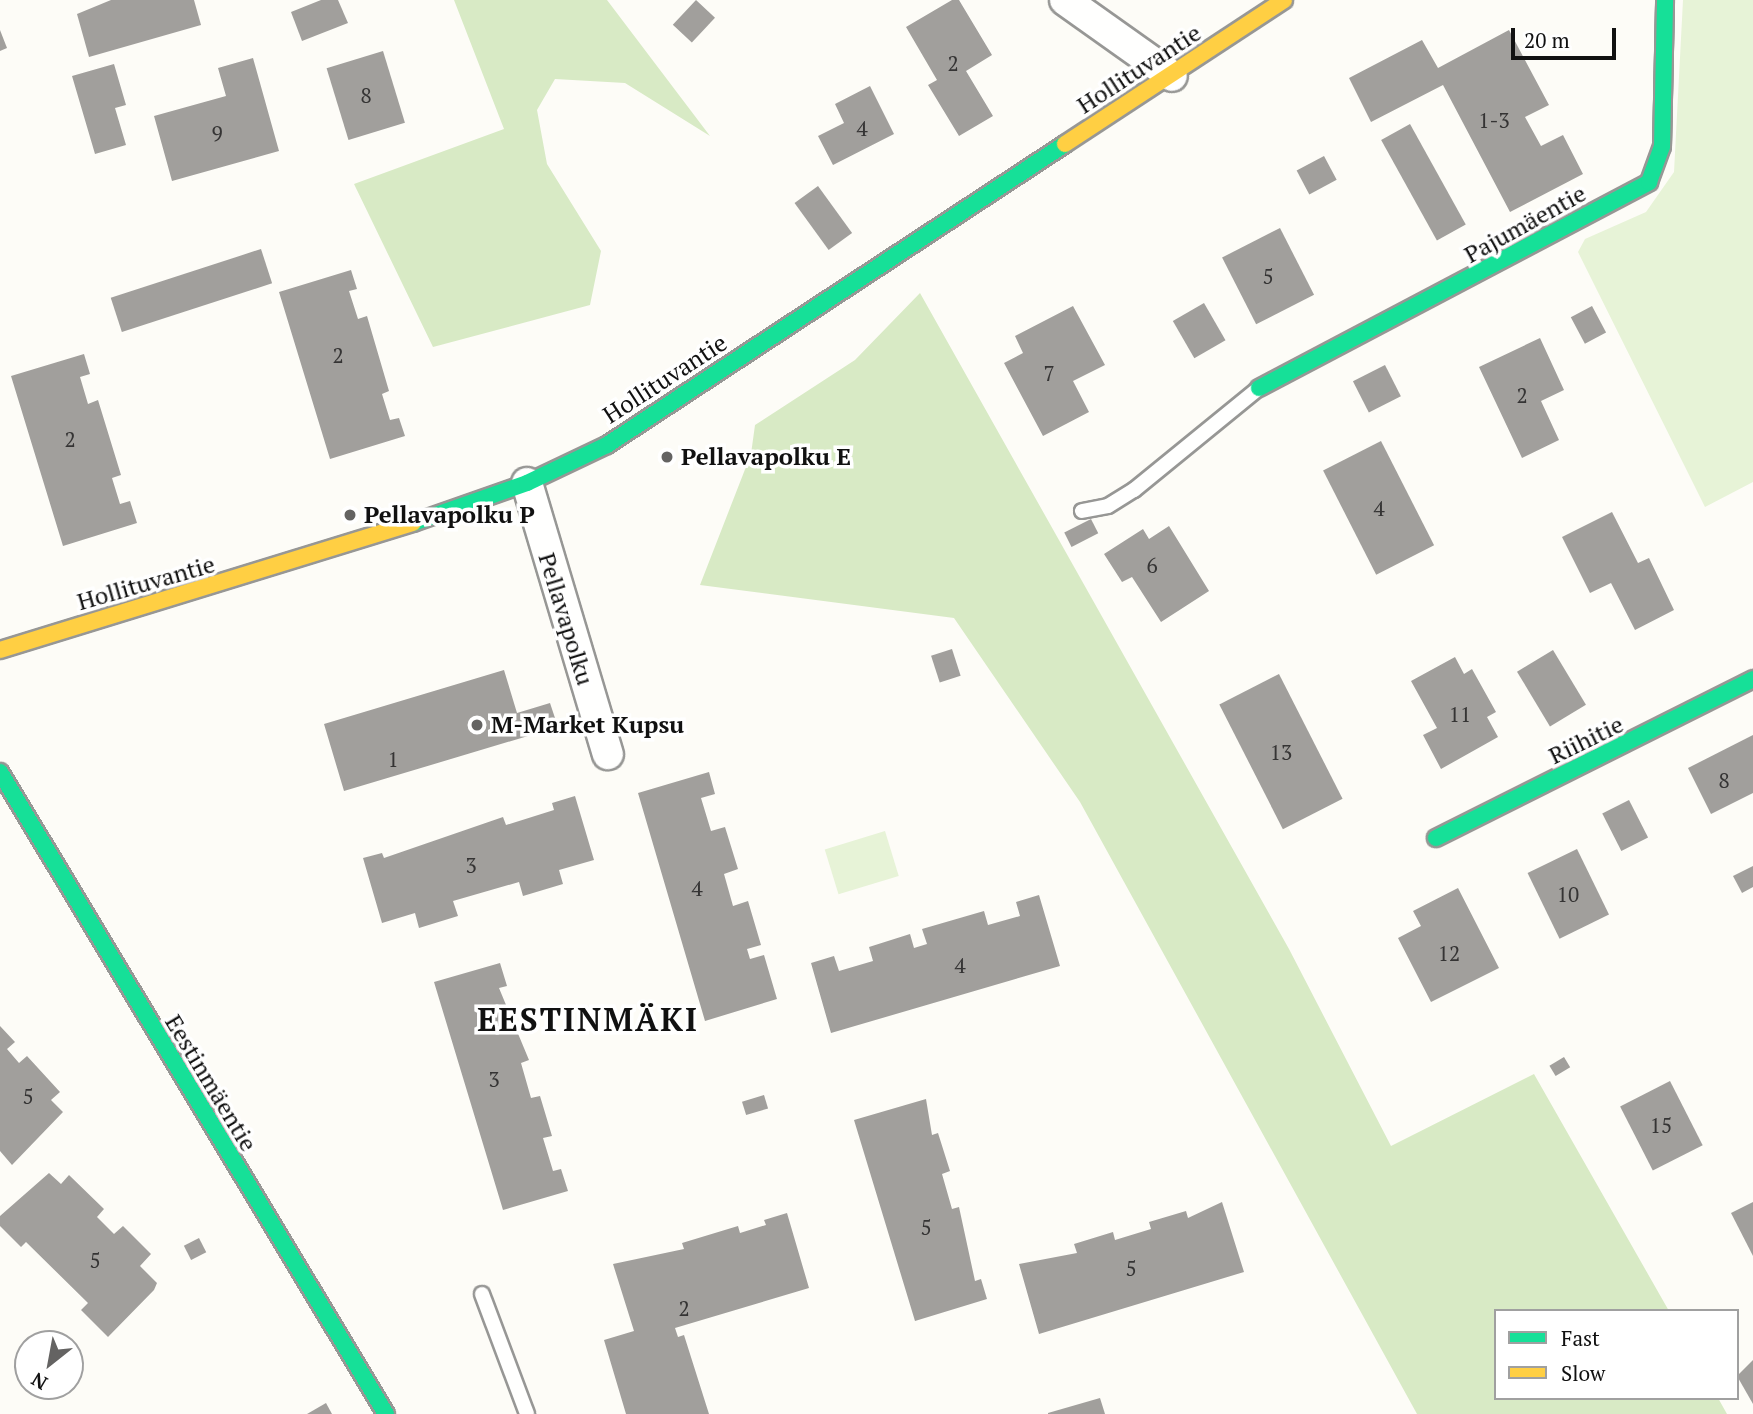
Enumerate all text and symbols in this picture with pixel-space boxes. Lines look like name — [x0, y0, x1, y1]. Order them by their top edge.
scale bar — [1515, 14, 1620, 58]
street label: Hollituvantie — [1072, 18, 1206, 120]
text: 20 m — [1524, 26, 1570, 54]
house number: 2 — [947, 50, 959, 76]
house number: 8 — [360, 82, 372, 108]
house number: 1-3 — [1478, 107, 1510, 133]
house number: 4 — [856, 115, 868, 141]
house number: 9 — [211, 120, 223, 146]
street label: Pajumäentie — [1459, 179, 1591, 269]
house number: 5 — [1262, 263, 1274, 289]
street label: Hollituvantie — [598, 328, 732, 430]
house number: 2 — [332, 342, 344, 368]
house number: 7 — [1043, 360, 1055, 386]
house number: 2 — [1516, 382, 1528, 408]
house number: 2 — [64, 426, 76, 452]
place label: Pellavapolku E — [681, 443, 851, 471]
marker: Pellavapolku E — [659, 449, 675, 465]
house number: 4 — [1373, 495, 1385, 521]
place label: Pellavapolku P — [364, 501, 535, 529]
marker: Pellavapolku P — [342, 507, 358, 523]
street label: Pellavapolku — [532, 549, 600, 689]
street label: Hollituvantie — [74, 550, 218, 616]
house number: 6 — [1146, 552, 1158, 578]
house number: 11 — [1449, 701, 1471, 727]
street label: Riihitie — [1544, 710, 1628, 770]
place label: M-Market Kupsu — [491, 711, 684, 739]
marker: M-Market Kupsu — [469, 717, 485, 733]
house number: 13 — [1270, 739, 1292, 765]
house number: 1 — [387, 746, 399, 772]
house number: 8 — [1718, 767, 1730, 793]
house number: 3 — [465, 852, 477, 878]
house number: 4 — [691, 875, 703, 901]
house number: 10 — [1557, 881, 1579, 907]
house number: 12 — [1438, 940, 1460, 966]
house number: 4 — [954, 952, 966, 978]
district label: EESTINMÄKI — [478, 1000, 698, 1038]
street label: Eestinmäentie — [159, 1010, 263, 1156]
house number: 3 — [488, 1066, 500, 1092]
house number: 5 — [22, 1083, 34, 1109]
house number: 15 — [1650, 1112, 1672, 1138]
house number: 5 — [920, 1214, 932, 1240]
house number: 5 — [89, 1247, 101, 1273]
house number: 5 — [1125, 1255, 1137, 1281]
house number: 2 — [678, 1295, 690, 1321]
legend — [1494, 1309, 1739, 1400]
text: Fast — [1561, 1324, 1600, 1352]
north arrow — [14, 1330, 84, 1400]
text: Slow — [1561, 1359, 1605, 1387]
text: N — [26, 1367, 52, 1396]

